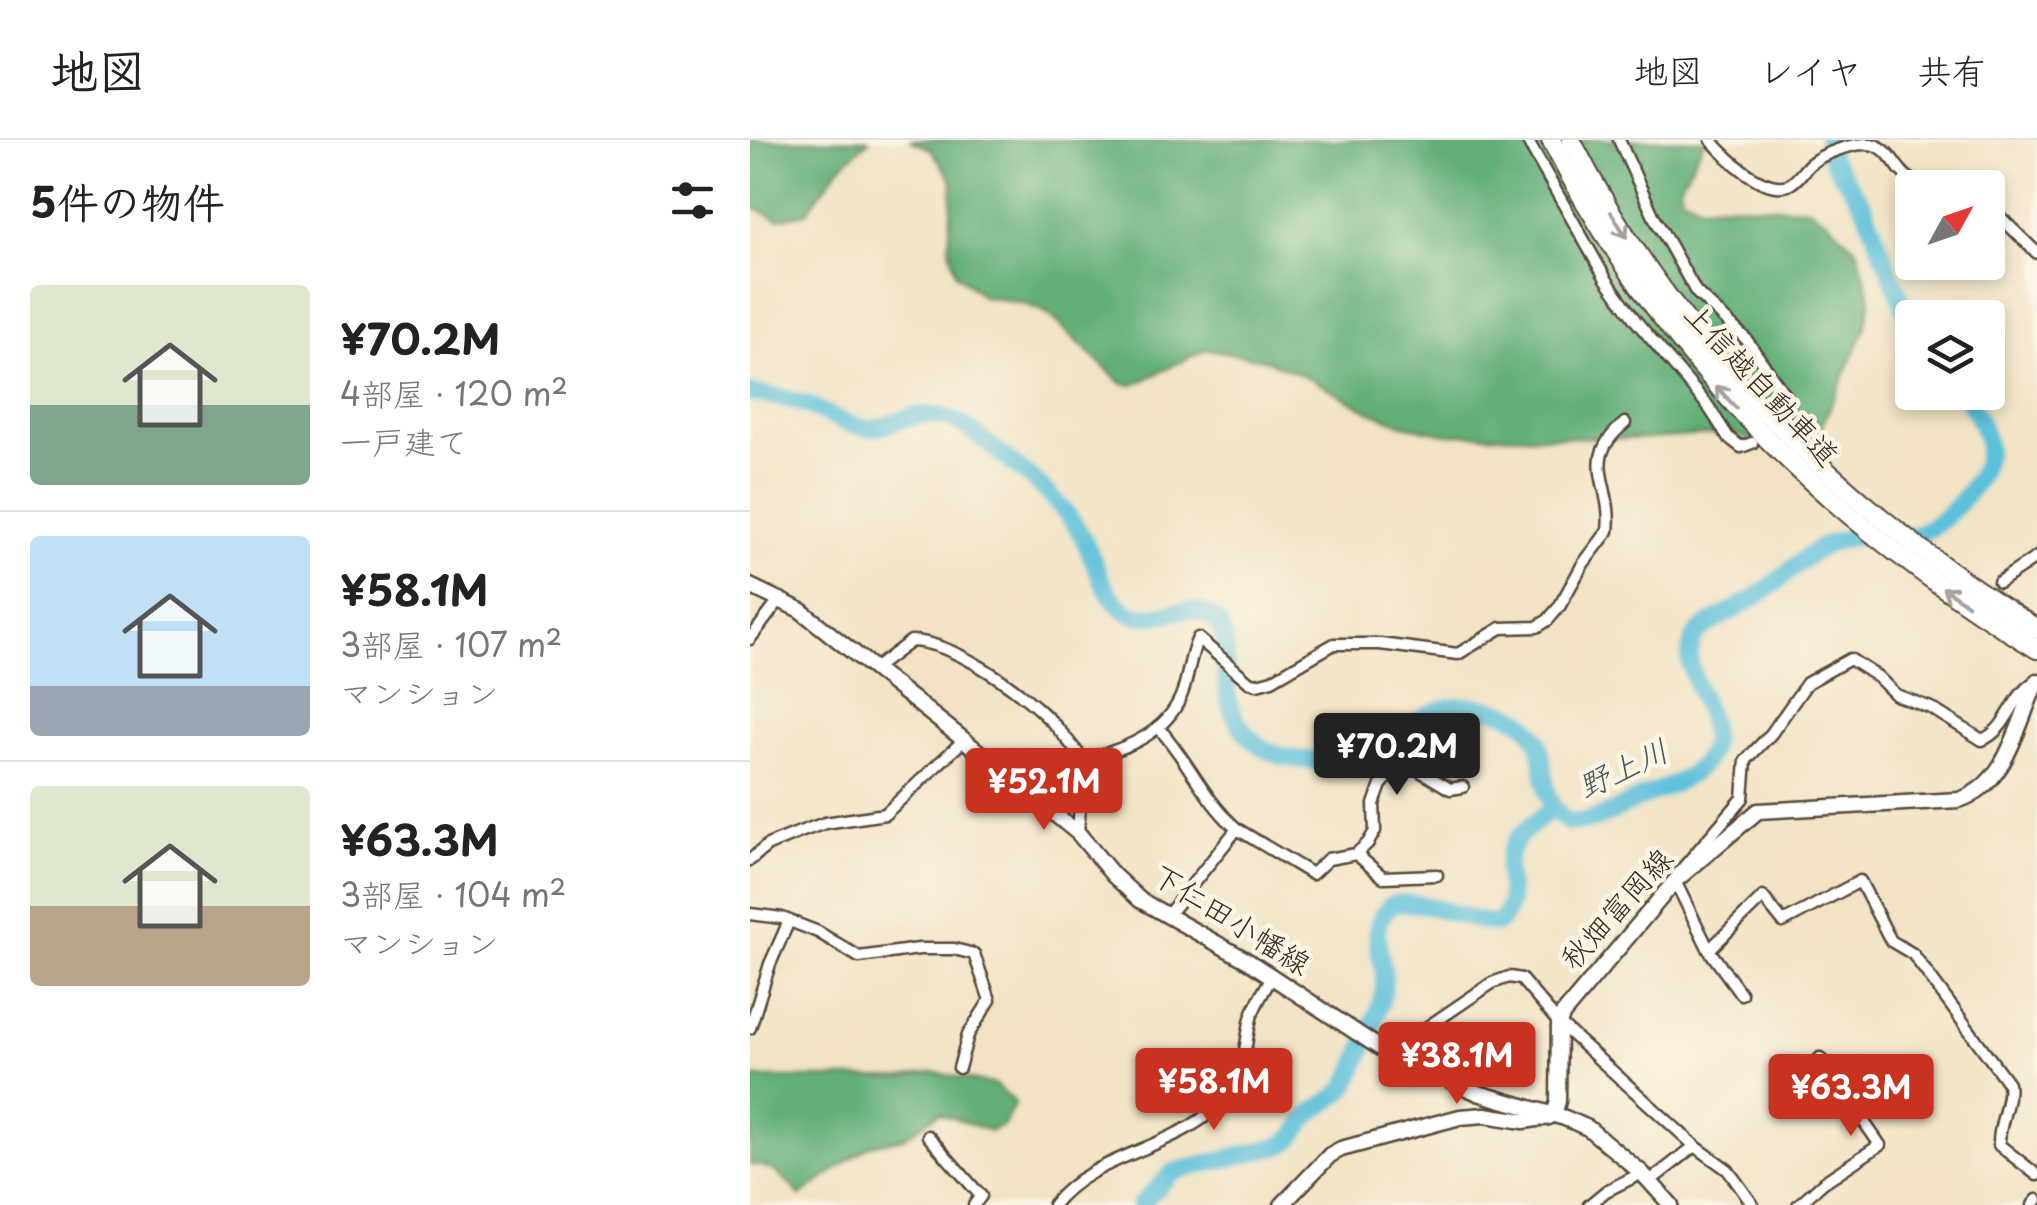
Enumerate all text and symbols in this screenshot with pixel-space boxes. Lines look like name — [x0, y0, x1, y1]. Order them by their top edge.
text: 地図 — [50, 33, 146, 105]
text: 地図 — [1633, 43, 1703, 96]
text: レイヤ — [1758, 43, 1862, 96]
text: 共有 — [1917, 43, 1987, 96]
text: 5件の物件 — [30, 169, 225, 232]
north arrow — [1895, 170, 2005, 280]
map controls — [1895, 170, 2005, 410]
icon: filters — [665, 173, 720, 228]
one-way arrow — [1609, 210, 1629, 239]
street label: 上信越自動車道 — [1675, 291, 1851, 475]
button: layers — [1895, 300, 2005, 410]
text: ¥70.2M — [340, 306, 500, 369]
icon: home — [110, 325, 230, 445]
text: 4部屋 · 120 m² — [340, 369, 568, 417]
one-way arrow — [1715, 385, 1738, 410]
text: 一戸建て — [340, 417, 468, 465]
text: ¥58.1M — [340, 557, 489, 620]
icon: home — [110, 576, 230, 696]
one-way arrow — [1941, 586, 1969, 607]
text: 3部屋 · 107 m² — [340, 620, 562, 668]
text: マンション — [340, 668, 499, 716]
pin: ¥70.2M — [1316, 713, 1478, 798]
text: ¥70.2M — [1336, 721, 1458, 769]
water label: 野上川 — [1569, 725, 1676, 809]
pin: ¥52.1M — [963, 748, 1125, 833]
text: ¥52.1M — [987, 756, 1101, 804]
text: ¥63.3M — [340, 807, 499, 870]
icon: home — [110, 826, 230, 946]
street label: 秋畑富岡線 — [1548, 837, 1682, 978]
street label: 下仁田小幡線 — [1144, 851, 1321, 985]
text: 3部屋 · 104 m² — [340, 870, 566, 918]
text: マンション — [340, 918, 499, 966]
pin: ¥38.1M — [1376, 1022, 1538, 1107]
text: ¥38.1M — [1400, 1030, 1514, 1078]
pin: ¥58.1M — [1133, 1048, 1295, 1133]
pin: ¥63.3M — [1770, 1054, 1932, 1139]
text: ¥58.1M — [1157, 1056, 1271, 1104]
text: ¥63.3M — [1791, 1062, 1911, 1110]

